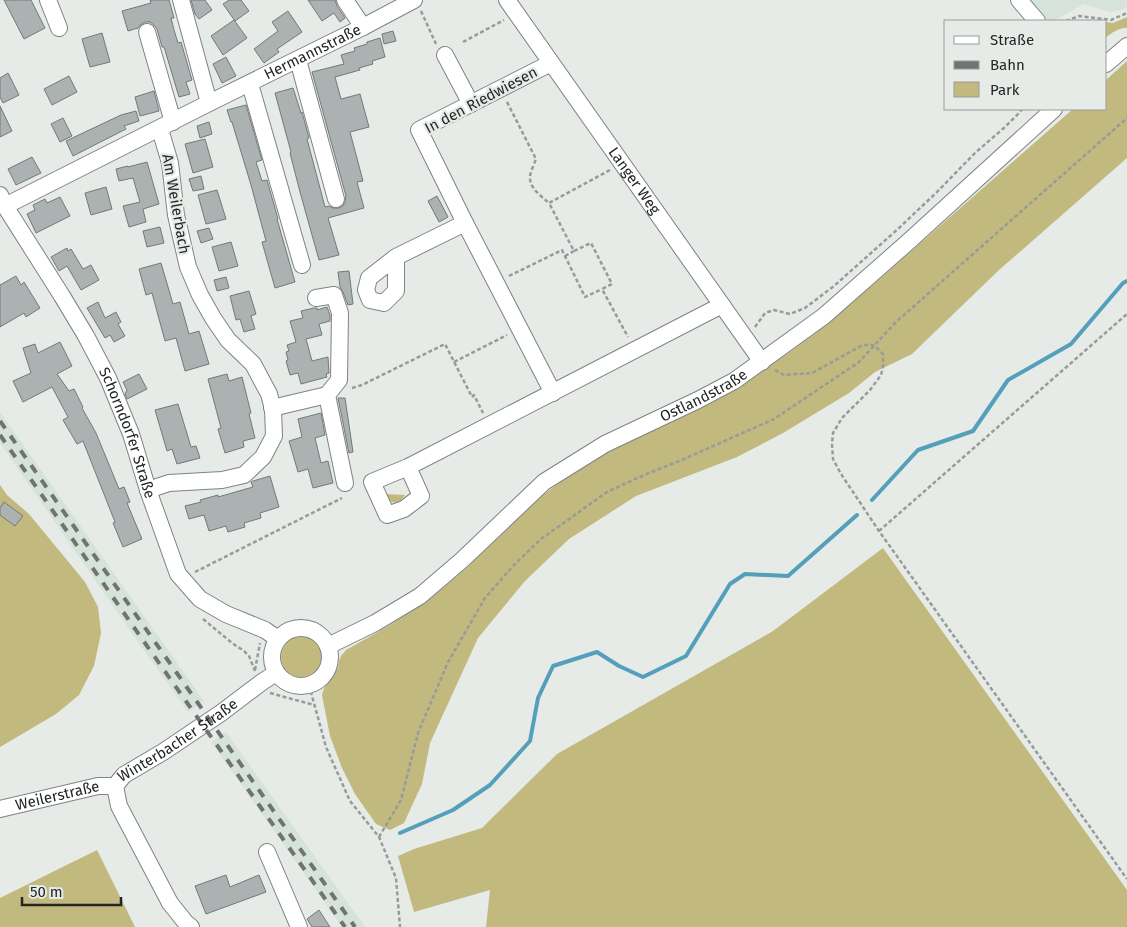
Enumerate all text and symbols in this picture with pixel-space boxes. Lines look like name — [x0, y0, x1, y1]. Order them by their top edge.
street label: Hermannstraße — [261, 20, 364, 83]
legend — [944, 20, 1107, 110]
text: Straße — [990, 31, 1034, 49]
text: Bahn — [990, 56, 1025, 74]
street label: In den Riedwiesen — [422, 63, 540, 137]
text: Park — [990, 81, 1020, 99]
street label: Langer Weg — [604, 144, 664, 218]
street label: Am Weilerbach — [158, 153, 194, 255]
street label: Schorndorfer Straße — [95, 364, 159, 501]
street label: Ostlandstraße — [657, 365, 751, 426]
street label: Winterbacher Straße — [114, 695, 241, 786]
street label: Weilerstraße — [14, 777, 101, 814]
scale bar — [22, 874, 121, 906]
text: 50 m — [30, 883, 63, 901]

